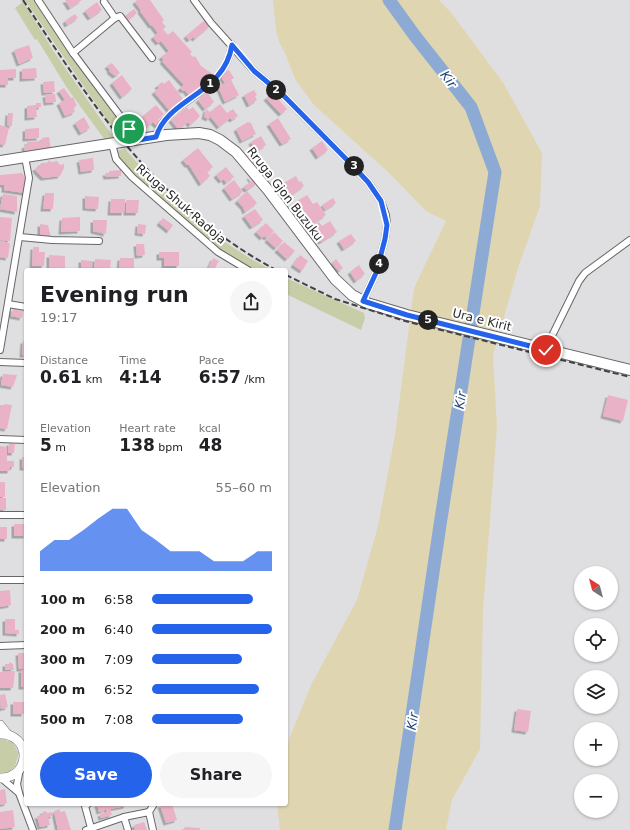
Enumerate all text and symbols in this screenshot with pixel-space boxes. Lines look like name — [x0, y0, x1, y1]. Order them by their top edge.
water label: Kir — [437, 68, 461, 92]
pin: 1 — [200, 74, 220, 94]
text: 1 — [206, 77, 214, 90]
pin: 2 — [266, 80, 286, 100]
text: 2 — [272, 83, 280, 96]
pin — [112, 112, 146, 146]
icon: arrive — [118, 118, 140, 140]
street label: Rruga Gjon Buzuku — [244, 144, 326, 244]
pin: 3 — [344, 156, 364, 176]
text: 3 — [350, 159, 358, 172]
street label: Rruga Shuk Radoja — [133, 161, 229, 247]
pin: 4 — [369, 254, 389, 274]
text: 4 — [375, 257, 383, 270]
button: share — [230, 281, 272, 323]
text: Evening run — [40, 282, 189, 307]
street label: Ura e Kirit — [451, 306, 513, 334]
text: 19:17 — [40, 310, 77, 325]
pin: 5 — [418, 310, 438, 330]
text: 5 — [424, 313, 432, 326]
pin — [529, 333, 563, 367]
icon: check — [535, 339, 557, 361]
text: Distance — [40, 354, 88, 367]
text: Time — [119, 354, 146, 367]
text: Pace — [199, 354, 224, 367]
text: 0.61 — [40, 367, 82, 387]
text: 4:14 — [119, 367, 162, 387]
text: 6:57 — [199, 367, 241, 387]
text: km — [82, 373, 103, 386]
text: /km — [241, 373, 265, 386]
water label: Kir — [452, 389, 470, 410]
text: Elevation — [40, 422, 91, 435]
text: Heart rate — [119, 422, 176, 435]
text: kcal — [199, 422, 221, 435]
text: 5 — [40, 435, 52, 455]
text: 138 — [119, 435, 155, 455]
text: 48 — [199, 435, 222, 455]
text: m — [52, 441, 66, 454]
text: bpm — [155, 441, 183, 454]
text: Elevation — [40, 480, 100, 495]
text: 55–60 m — [216, 480, 272, 495]
north arrow — [574, 566, 618, 610]
map controls — [574, 566, 618, 818]
text: 100 m — [40, 592, 85, 607]
text: 6:58 — [104, 592, 133, 607]
button: locate — [574, 618, 618, 662]
text: 200 m — [40, 622, 85, 637]
text: 6:40 — [104, 622, 133, 637]
text: 300 m — [40, 652, 85, 667]
text: 7:09 — [104, 652, 133, 667]
button: layers — [574, 670, 618, 714]
text: 400 m — [40, 682, 85, 697]
text: 6:52 — [104, 682, 133, 697]
water label: Kir — [404, 710, 422, 731]
text: 500 m — [40, 712, 85, 727]
text: 7:08 — [104, 712, 133, 727]
button: + — [574, 722, 618, 766]
button: Save — [40, 752, 152, 798]
button: Share — [160, 752, 272, 798]
button: − — [574, 774, 618, 818]

